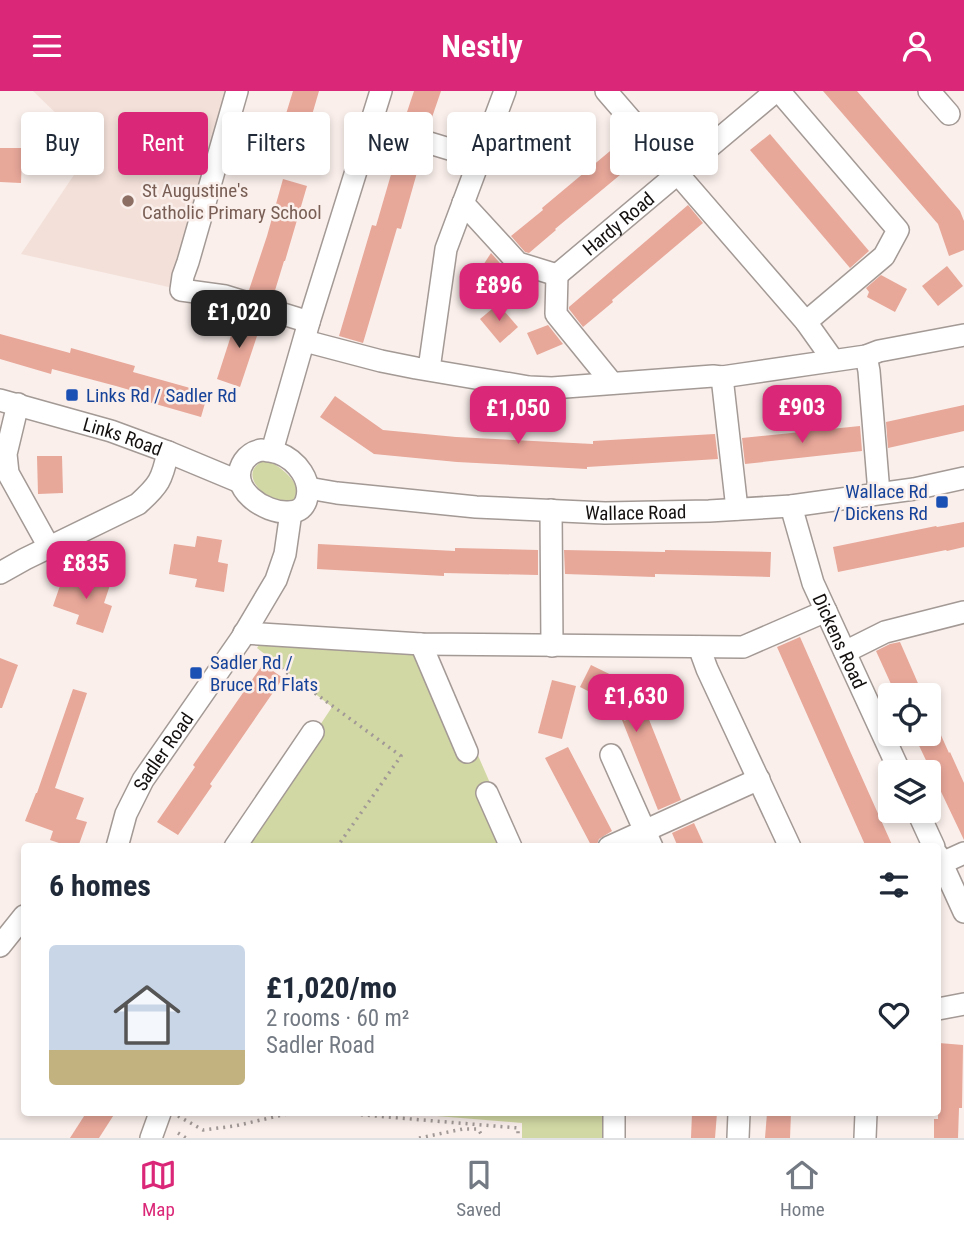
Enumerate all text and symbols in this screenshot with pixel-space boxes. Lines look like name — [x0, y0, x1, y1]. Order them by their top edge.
icon: menu — [28, 27, 66, 65]
text: Nestly — [441, 27, 523, 65]
icon: person — [898, 27, 936, 65]
chip: Buy — [21, 112, 104, 175]
chip: Rent — [118, 112, 208, 175]
chip: Filters — [222, 112, 330, 175]
chip: New — [344, 112, 433, 175]
chip: Apartment — [447, 112, 596, 175]
chip: House — [610, 112, 718, 175]
place label: St Augustine's Catholic Primary School — [142, 179, 322, 224]
street label: Hardy Road — [578, 187, 659, 260]
marker: St Augustine's Catholic Primary School — [120, 193, 136, 209]
pin: £896 — [458, 264, 540, 323]
text: £896 — [476, 272, 522, 299]
pin: £1,020 — [182, 291, 296, 350]
text: £1,020 — [207, 299, 271, 326]
place label: Links Rd / Sadler Rd — [86, 384, 237, 407]
pin: £903 — [761, 385, 843, 445]
marker: Links Rd / Sadler Rd — [64, 387, 80, 403]
pin: £1,050 — [461, 387, 575, 446]
text: £903 — [779, 394, 825, 421]
text: £1,050 — [486, 395, 550, 422]
street label: Links Road — [80, 412, 166, 460]
place label: Wallace Rd / Dickens Rd — [834, 480, 928, 525]
marker: Wallace Rd / Dickens Rd — [934, 494, 950, 510]
street label: Wallace Road — [585, 500, 687, 525]
pin: £835 — [45, 541, 127, 601]
text: £835 — [63, 550, 109, 577]
street label: Dickens Road — [808, 590, 871, 692]
place label: Sadler Rd / Bruce Rd Flats — [210, 651, 318, 696]
marker: Sadler Rd / Bruce Rd Flats — [188, 665, 204, 681]
pin: £1,630 — [579, 675, 693, 734]
text: £1,630 — [604, 683, 668, 710]
map controls — [878, 683, 941, 823]
button: locate — [878, 683, 941, 746]
street label: Sadler Road — [128, 708, 198, 794]
button: layers — [878, 760, 941, 823]
icon: filters — [875, 866, 913, 904]
text: 6 homes — [49, 868, 151, 903]
text: £1,020/mo — [266, 970, 397, 1005]
icon: home — [105, 973, 189, 1057]
icon: heart — [875, 996, 913, 1034]
text: 2 rooms · 60 m² — [266, 1005, 409, 1032]
text: Sadler Road — [266, 1032, 375, 1059]
tab: Map — [139, 1156, 177, 1221]
tab: Saved — [456, 1156, 501, 1221]
tab: Home — [780, 1156, 825, 1221]

